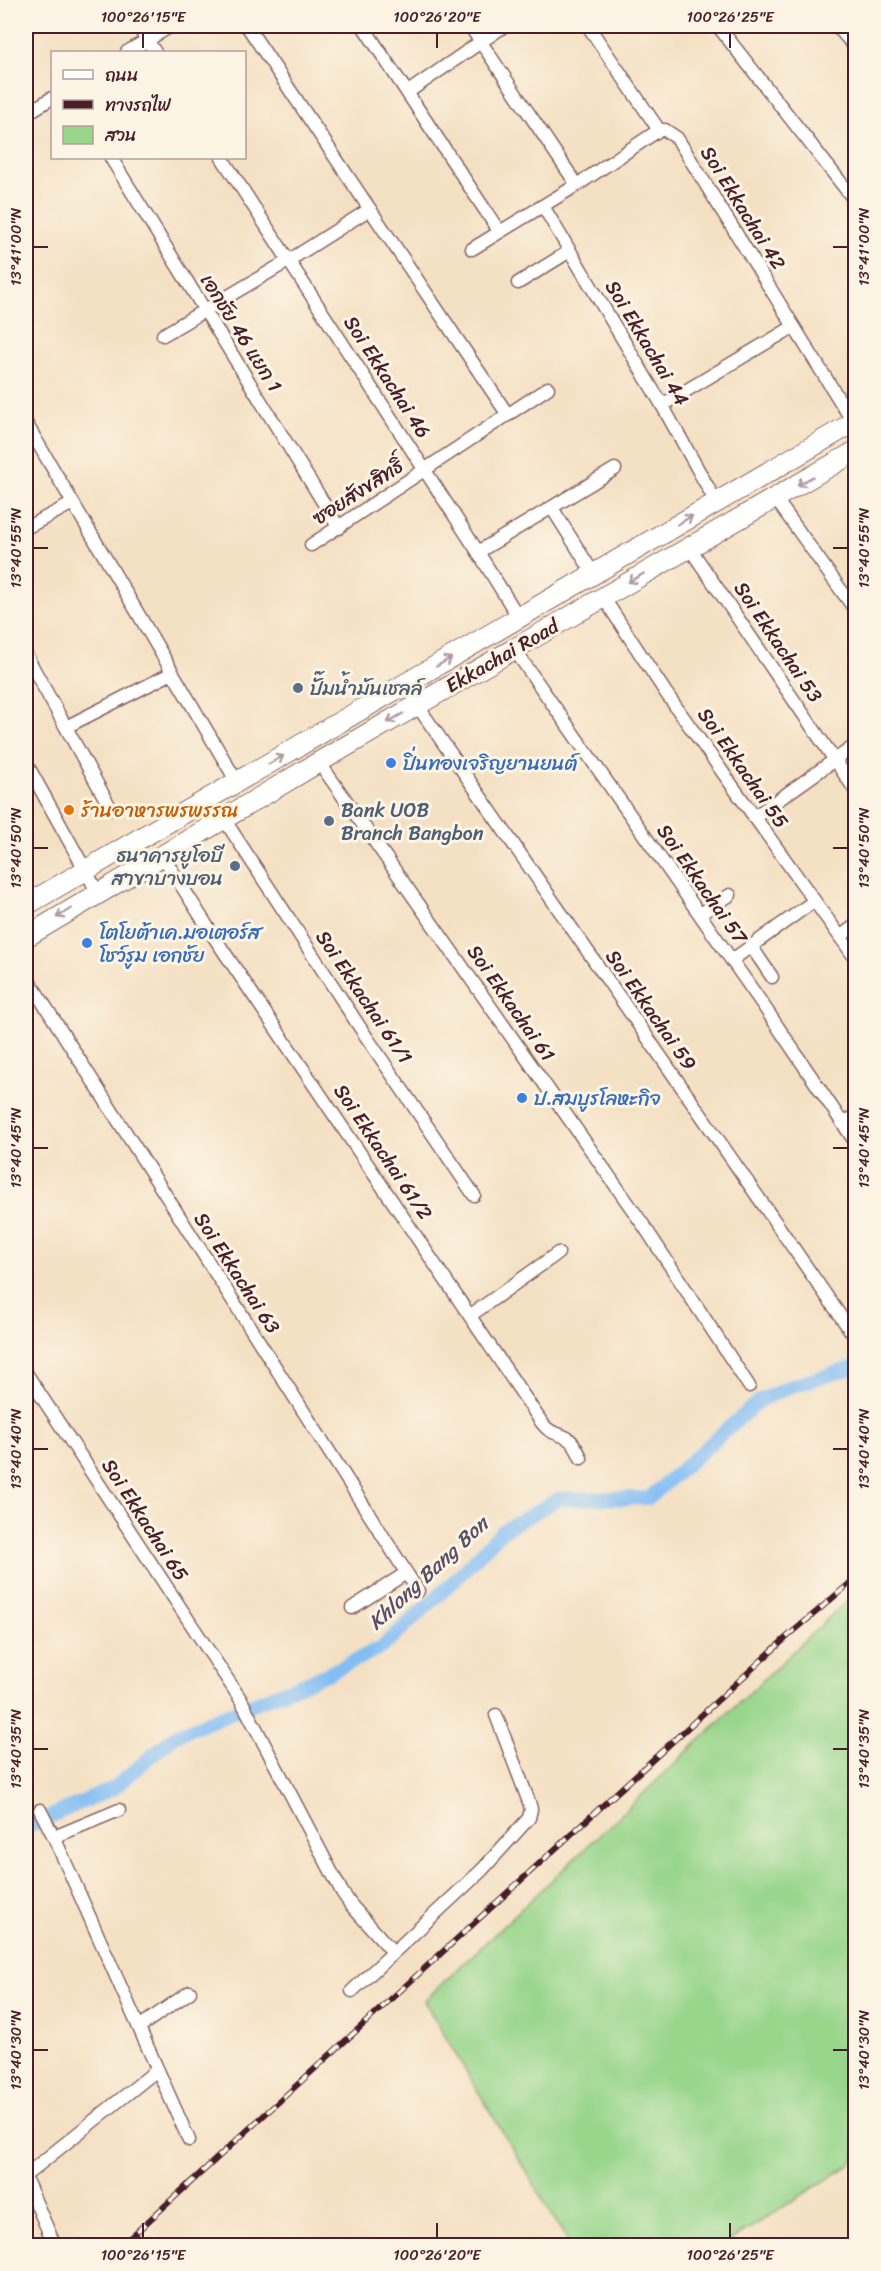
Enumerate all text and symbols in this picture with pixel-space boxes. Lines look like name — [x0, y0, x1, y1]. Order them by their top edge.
text: 100°26'15"E — [101, 4, 187, 30]
text: 100°26'20"E — [393, 4, 482, 30]
text: 100°26'25"E — [687, 4, 775, 30]
legend — [51, 51, 246, 159]
text: ถนน — [105, 59, 138, 91]
text: ทางรถไฟ — [105, 89, 172, 121]
text: สวน — [104, 119, 137, 151]
street label: Soi Ekkachai 42 — [691, 139, 795, 277]
text: 13°41'00"N — [3, 207, 29, 286]
text: 13°41'00"N — [851, 207, 877, 286]
street label: เอกชัย 46 แยก 1 — [190, 267, 292, 399]
street label: Soi Ekkachai 44 — [595, 273, 699, 413]
street label: Soi Ekkachai 46 — [334, 308, 440, 446]
street label: ซอยสังขสิทธิ์ — [305, 446, 415, 535]
one-way arrow — [797, 475, 814, 487]
text: 13°40'55"N — [3, 507, 29, 588]
text: 13°40'55"N — [851, 507, 877, 588]
one-way arrow — [676, 514, 693, 526]
one-way arrow — [628, 572, 645, 584]
street label: Soi Ekkachai 53 — [724, 574, 832, 710]
street label: Ekkachai Road — [438, 608, 567, 703]
one-way arrow — [435, 655, 452, 667]
place label: ปั๊มน้ำมันเชลล์ — [310, 671, 427, 706]
marker: ปั๊มน้ำมันเชลล์ — [291, 681, 305, 695]
street label: Soi Ekkachai 55 — [688, 700, 798, 836]
one-way arrow — [387, 713, 404, 725]
place label: ปิ่นทองเจริญยานยนต์ — [403, 746, 581, 781]
one-way arrow — [267, 753, 284, 765]
marker: ปิ่นทองเจริญยานยนต์ — [384, 756, 398, 770]
place label: ร้านอาหารพรพรรณ — [81, 793, 238, 828]
place label: Bank UOB Branch Bangbon — [341, 793, 484, 851]
marker: ร้านอาหารพรพรรณ — [62, 803, 76, 817]
text: 13°40'50"N — [3, 807, 29, 888]
text: 13°40'50"N — [851, 807, 877, 888]
marker: Bank UOB Branch Bangbon — [322, 814, 336, 828]
street label: Soi Ekkachai 57 — [647, 816, 758, 953]
place label: ธนาคารยูโอบี สาขาบางบอน — [111, 838, 225, 896]
marker: ธนาคารยูโอบี สาขาบางบอน — [228, 859, 242, 873]
one-way arrow — [56, 908, 73, 920]
place label: โตโยต้าเค.มอเตอร์ส โชว์รูม เอกชัย — [99, 915, 264, 973]
street label: Soi Ekkachai 61/1 — [306, 923, 422, 1071]
marker: โตโยต้าเค.มอเตอร์ส โชว์รูม เอกชัย — [80, 936, 94, 950]
street label: Soi Ekkachai 61 — [457, 937, 565, 1069]
street label: Soi Ekkachai 59 — [596, 942, 706, 1078]
street label: Soi Ekkachai 61/2 — [324, 1077, 442, 1228]
place label: ป.สมบูรโลหะกิจ — [534, 1081, 661, 1116]
marker: ป.สมบูรโลหะกิจ — [515, 1091, 529, 1105]
text: 13°40'45"N — [3, 1107, 29, 1188]
text: 13°40'45"N — [851, 1107, 877, 1188]
street label: Soi Ekkachai 63 — [184, 1205, 290, 1341]
text: 13°40'40"N — [3, 1408, 29, 1490]
text: 13°40'40"N — [851, 1408, 877, 1490]
street label: Soi Ekkachai 65 — [92, 1451, 198, 1589]
water label: Khlong Bang Bon — [359, 1505, 499, 1639]
text: 13°40'35"N — [3, 1709, 29, 1789]
text: 13°40'35"N — [851, 1709, 877, 1789]
text: 13°40'30"N — [3, 2009, 29, 2090]
text: 13°40'30"N — [851, 2009, 877, 2090]
text: 100°26'15"E — [101, 2242, 187, 2268]
text: 100°26'20"E — [393, 2242, 482, 2268]
text: 100°26'25"E — [687, 2242, 775, 2268]

